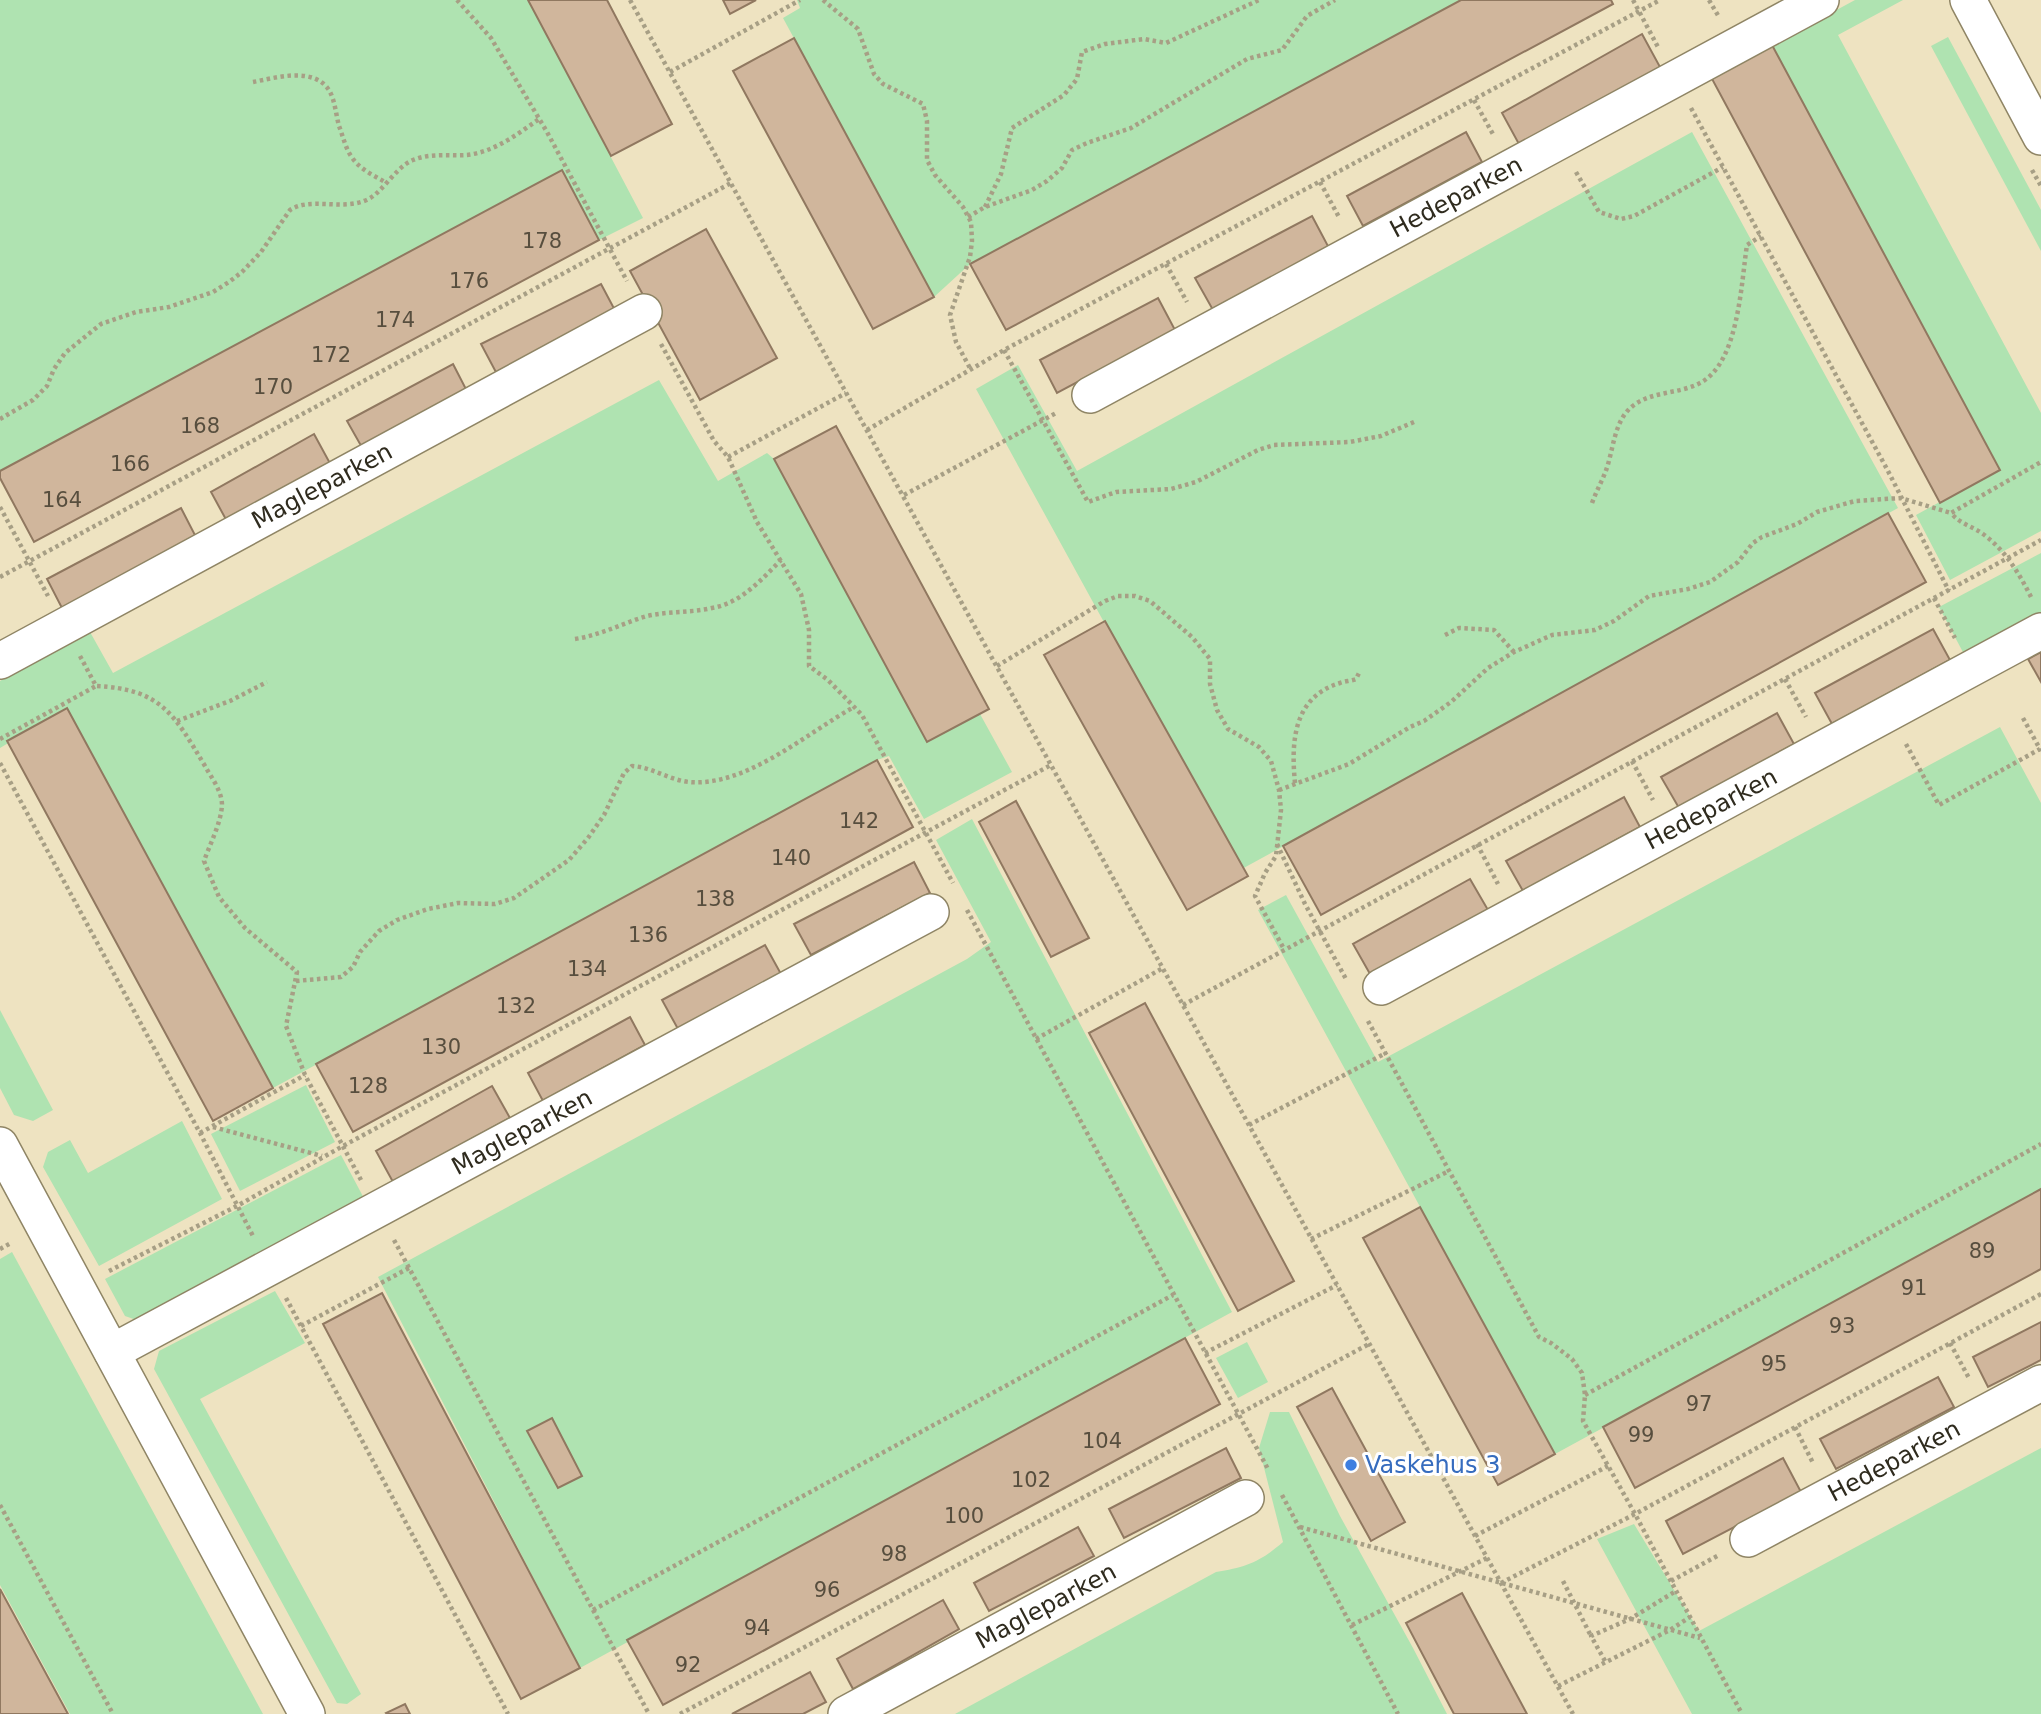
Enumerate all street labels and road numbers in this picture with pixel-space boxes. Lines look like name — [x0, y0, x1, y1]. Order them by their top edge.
street label: Hedeparken — [1385, 150, 1527, 244]
street label: Magleparken — [247, 437, 397, 535]
street label: Hedeparken — [1640, 762, 1782, 856]
street label: Magleparken — [447, 1083, 597, 1181]
street label: Hedeparken — [1823, 1414, 1965, 1508]
street label: Magleparken — [971, 1557, 1121, 1655]

